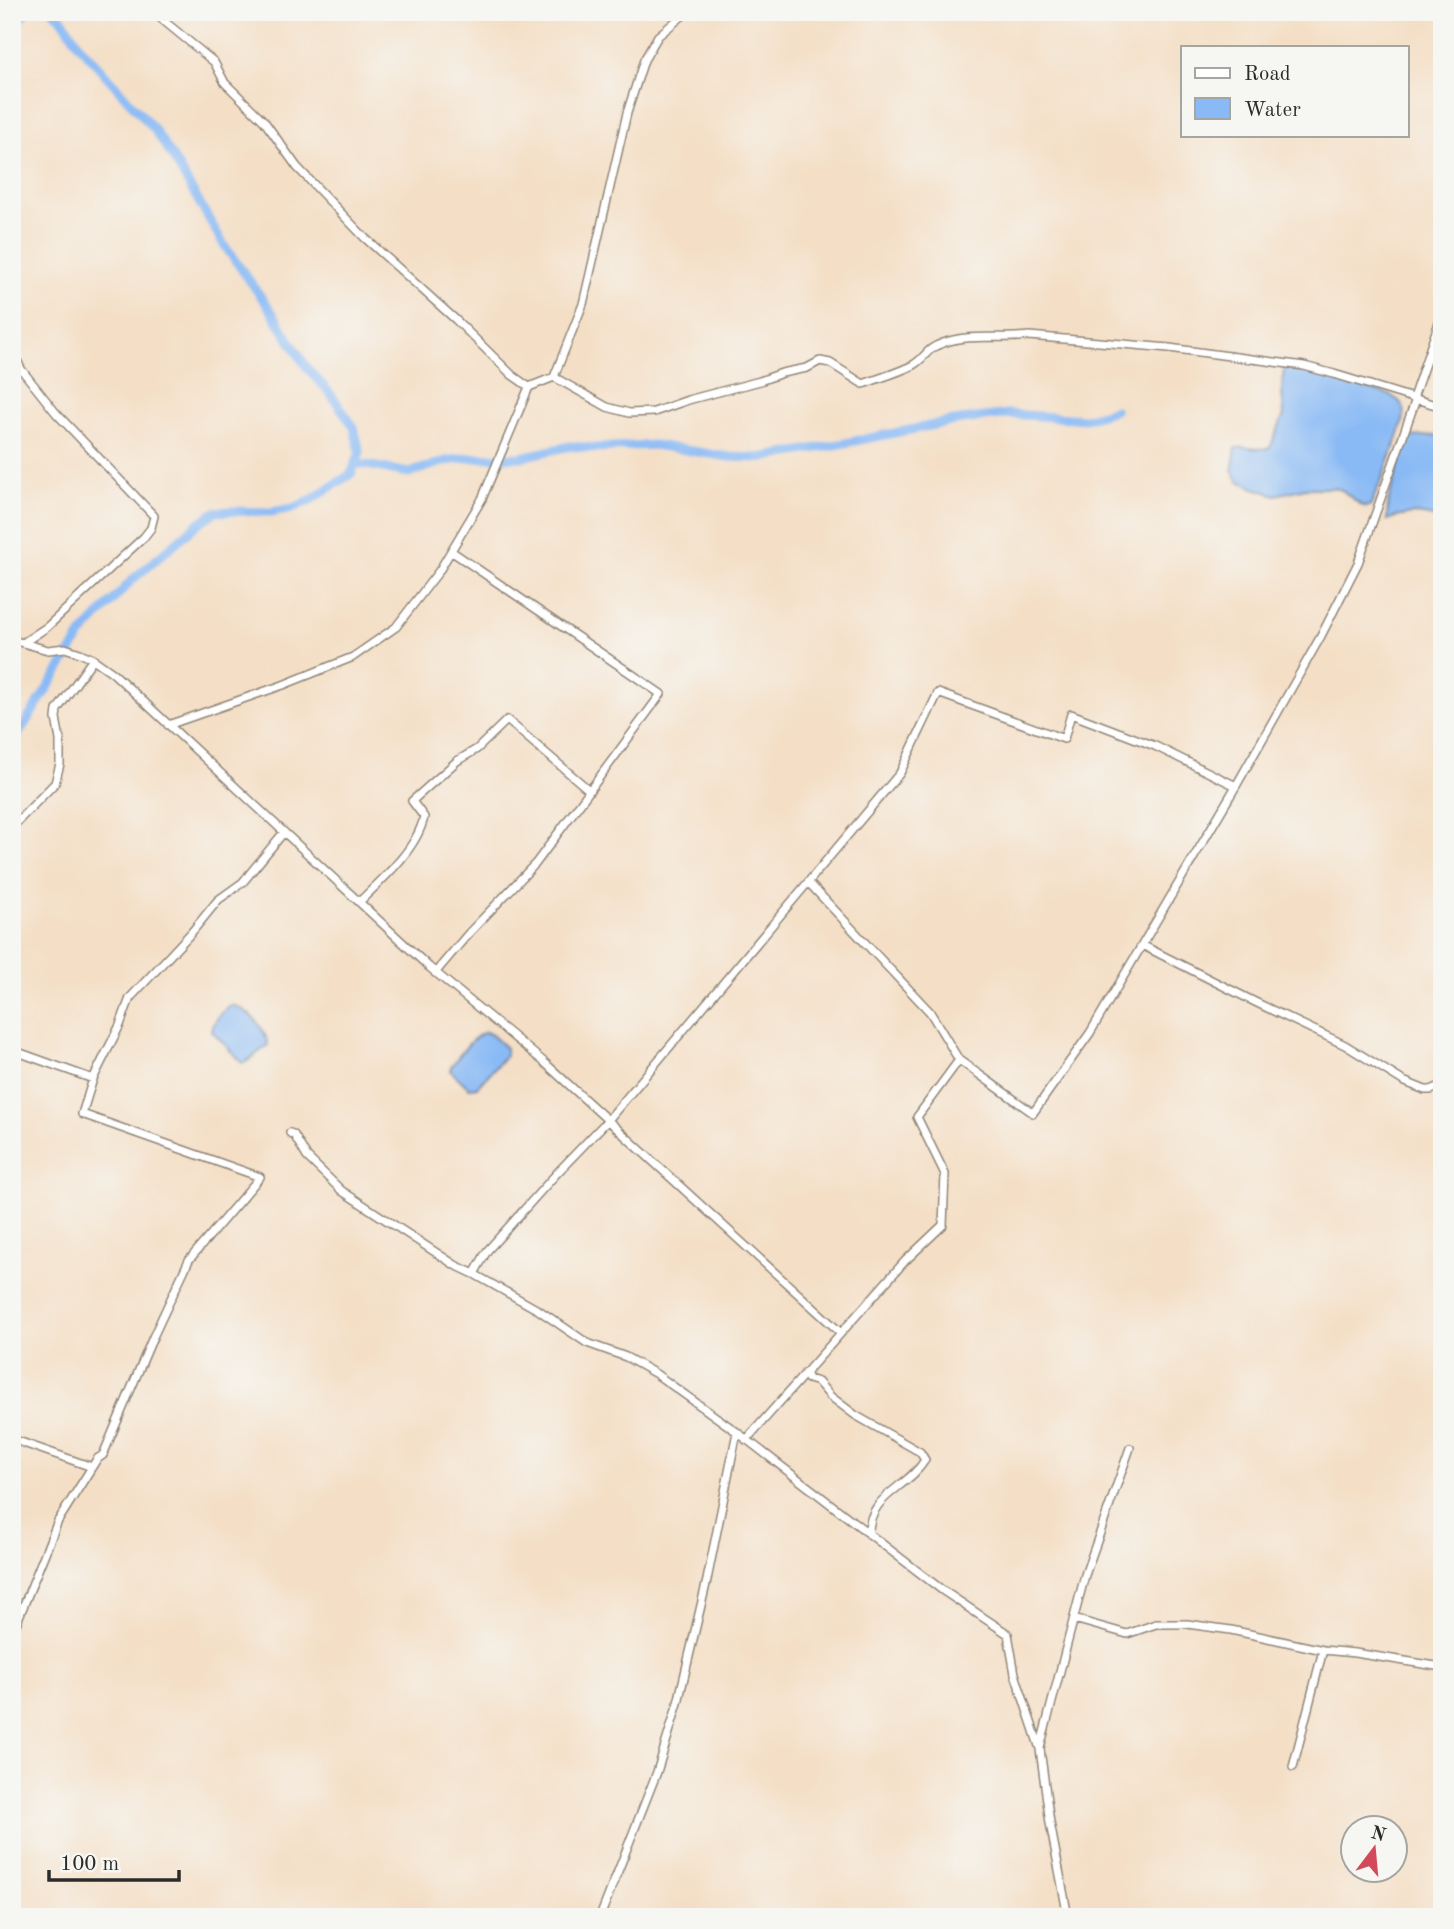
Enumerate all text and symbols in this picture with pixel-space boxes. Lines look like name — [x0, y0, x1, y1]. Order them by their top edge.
legend — [1181, 46, 1408, 136]
text: Road — [1244, 64, 1291, 85]
text: Water — [1244, 100, 1301, 121]
north arrow — [1338, 1814, 1408, 1884]
text: N — [1368, 1824, 1388, 1846]
scale bar — [49, 1838, 178, 1882]
text: 100 m — [60, 1854, 119, 1875]

